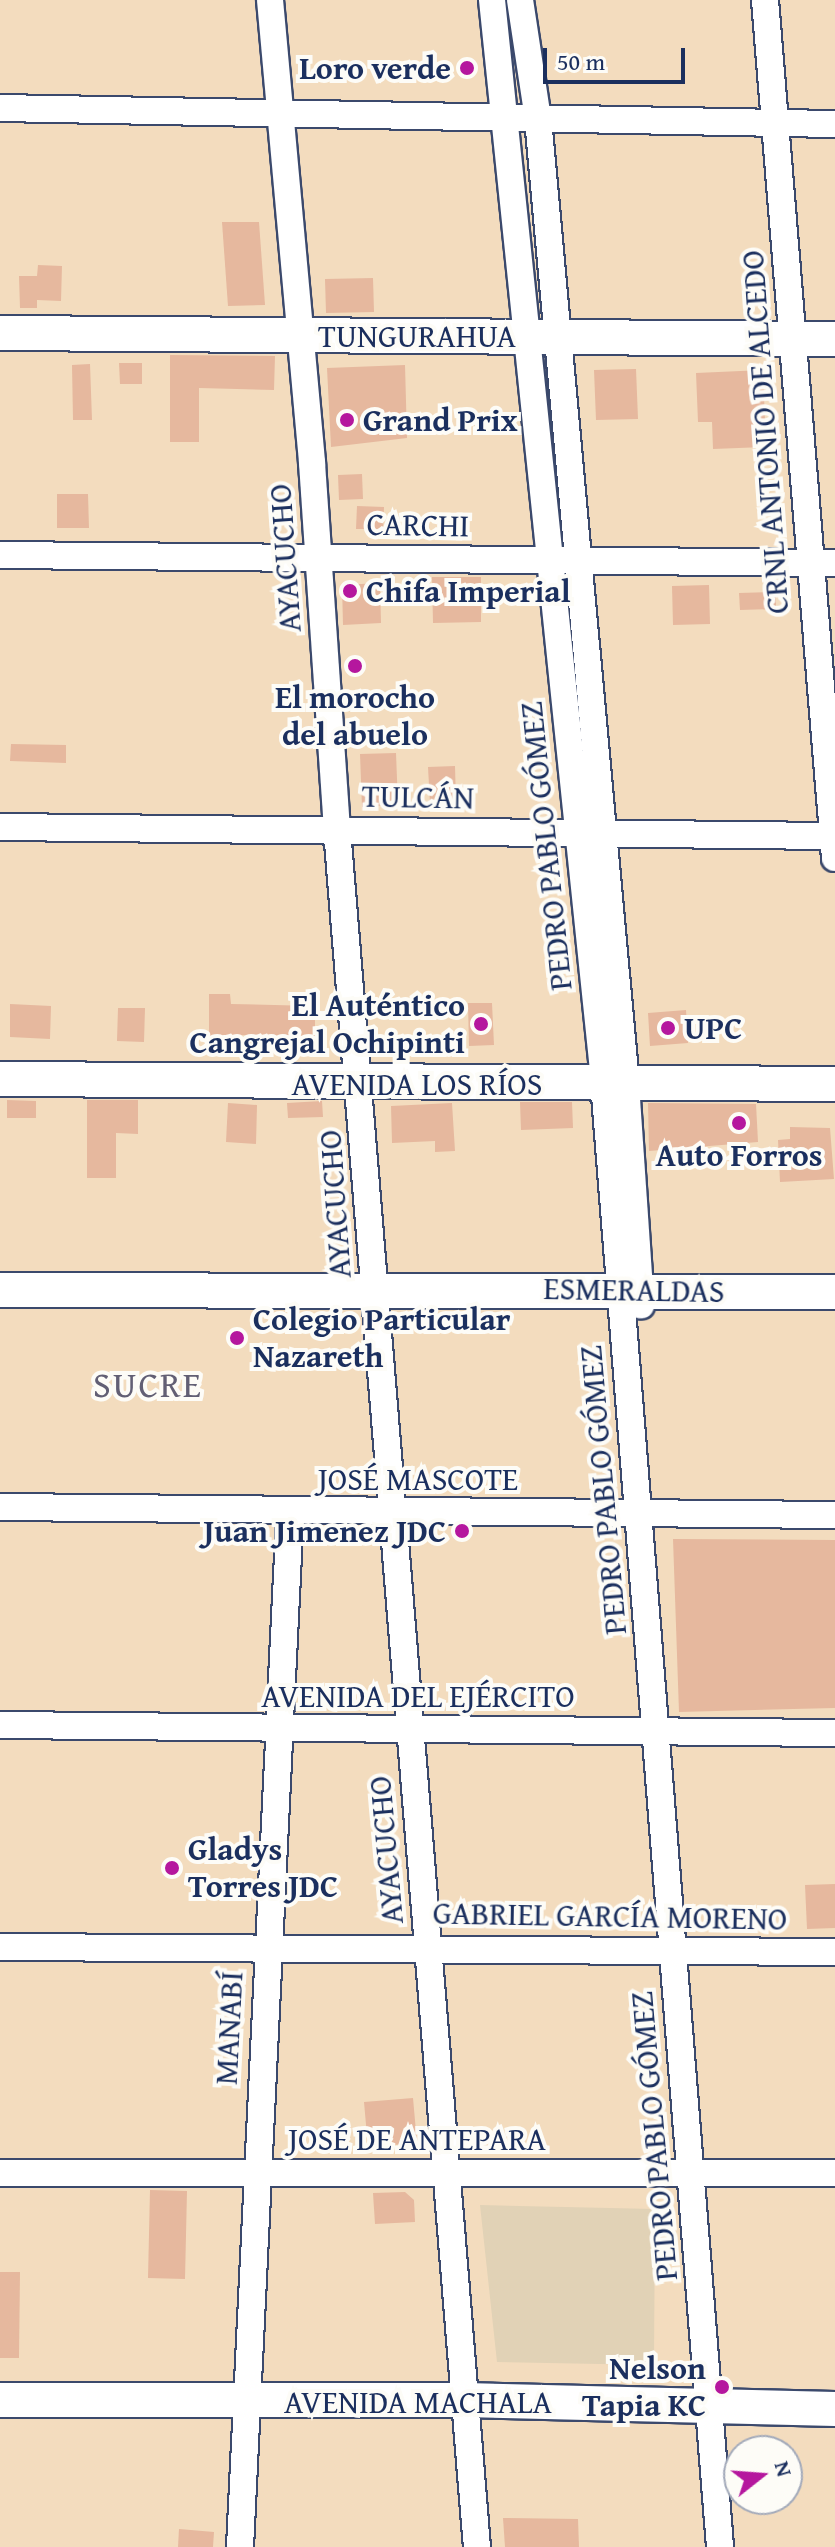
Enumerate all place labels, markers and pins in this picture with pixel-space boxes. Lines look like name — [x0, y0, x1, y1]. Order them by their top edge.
place label: Loro verde — [299, 49, 451, 87]
marker: Loro verde — [458, 59, 476, 77]
place label: Grand Prix — [363, 401, 518, 439]
marker: Grand Prix — [338, 411, 356, 429]
place label: Chifa Imperial — [366, 572, 571, 610]
marker: Chifa Imperial — [341, 582, 359, 600]
marker: El morocho del abuelo — [346, 657, 364, 675]
place label: El morocho del abuelo — [275, 679, 435, 754]
place label: El Auténtico Cangrejal Ochipinti — [190, 987, 465, 1062]
place label: UPC — [684, 1009, 742, 1047]
marker: El Auténtico Cangrejal Ochipinti — [472, 1015, 490, 1033]
marker: UPC — [659, 1019, 677, 1037]
marker: Auto Forros — [730, 1114, 748, 1132]
place label: Auto Forros — [655, 1136, 823, 1174]
place label: Colegio Particular Nazareth — [253, 1301, 511, 1376]
marker: Colegio Particular Nazareth — [228, 1329, 246, 1347]
place label: Juan Jimenez JDC — [203, 1512, 446, 1550]
marker: Juan Jimenez JDC — [453, 1522, 471, 1540]
place label: Gladys Torres JDC — [188, 1831, 338, 1906]
marker: Gladys Torres JDC — [163, 1859, 181, 1877]
place label: Nelson Tapia KC — [582, 2350, 706, 2425]
marker: Nelson Tapia KC — [713, 2378, 731, 2396]

